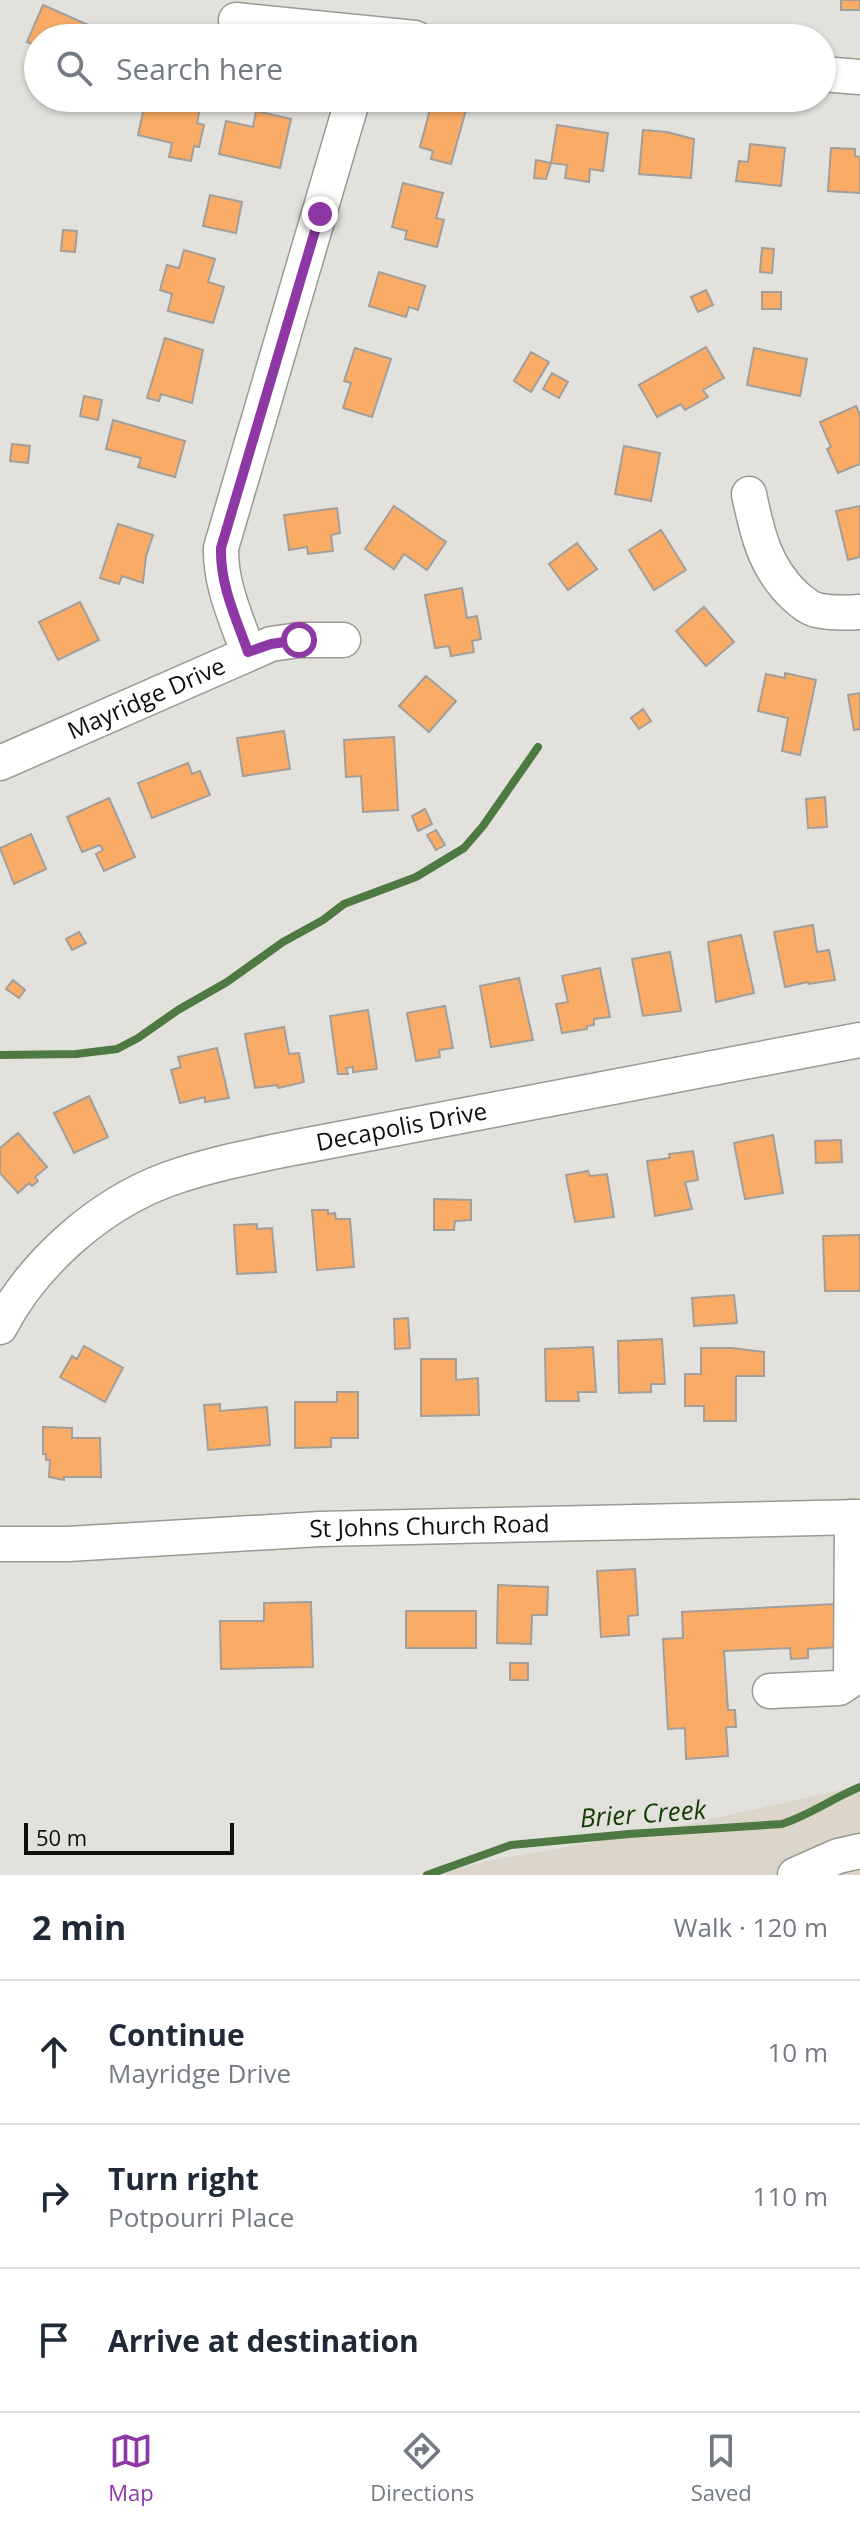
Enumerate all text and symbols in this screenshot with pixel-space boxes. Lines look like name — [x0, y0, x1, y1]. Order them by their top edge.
search box — [24, 24, 836, 112]
icon: search — [52, 46, 96, 90]
text: Search here — [116, 48, 283, 89]
route end — [302, 196, 338, 232]
route start — [281, 622, 317, 658]
street label: Mayridge Drive — [62, 648, 230, 746]
street label: Decapolis Drive — [313, 1093, 490, 1158]
street label: St Johns Church Road — [308, 1506, 550, 1545]
water label: Brier Creek — [579, 1791, 709, 1835]
scale bar — [24, 1819, 234, 1855]
text: 50 m — [36, 1822, 87, 1852]
text: 2 min — [32, 1904, 126, 1950]
text: Walk · 120 m — [674, 1909, 828, 1945]
text: Continue — [108, 2014, 245, 2055]
icon: ahead — [32, 2030, 76, 2074]
text: 10 m — [767, 2034, 828, 2070]
text: Mayridge Drive — [108, 2055, 291, 2091]
text: Turn right — [108, 2158, 259, 2199]
icon: right — [32, 2174, 76, 2218]
text: 110 m — [753, 2178, 828, 2214]
text: Potpourri Place — [108, 2199, 294, 2235]
icon: arrive — [32, 2318, 76, 2362]
text: Arrive at destination — [108, 2320, 419, 2361]
tab: Map — [108, 2429, 154, 2507]
tab: Directions — [370, 2429, 474, 2507]
tab: Saved — [691, 2429, 752, 2507]

